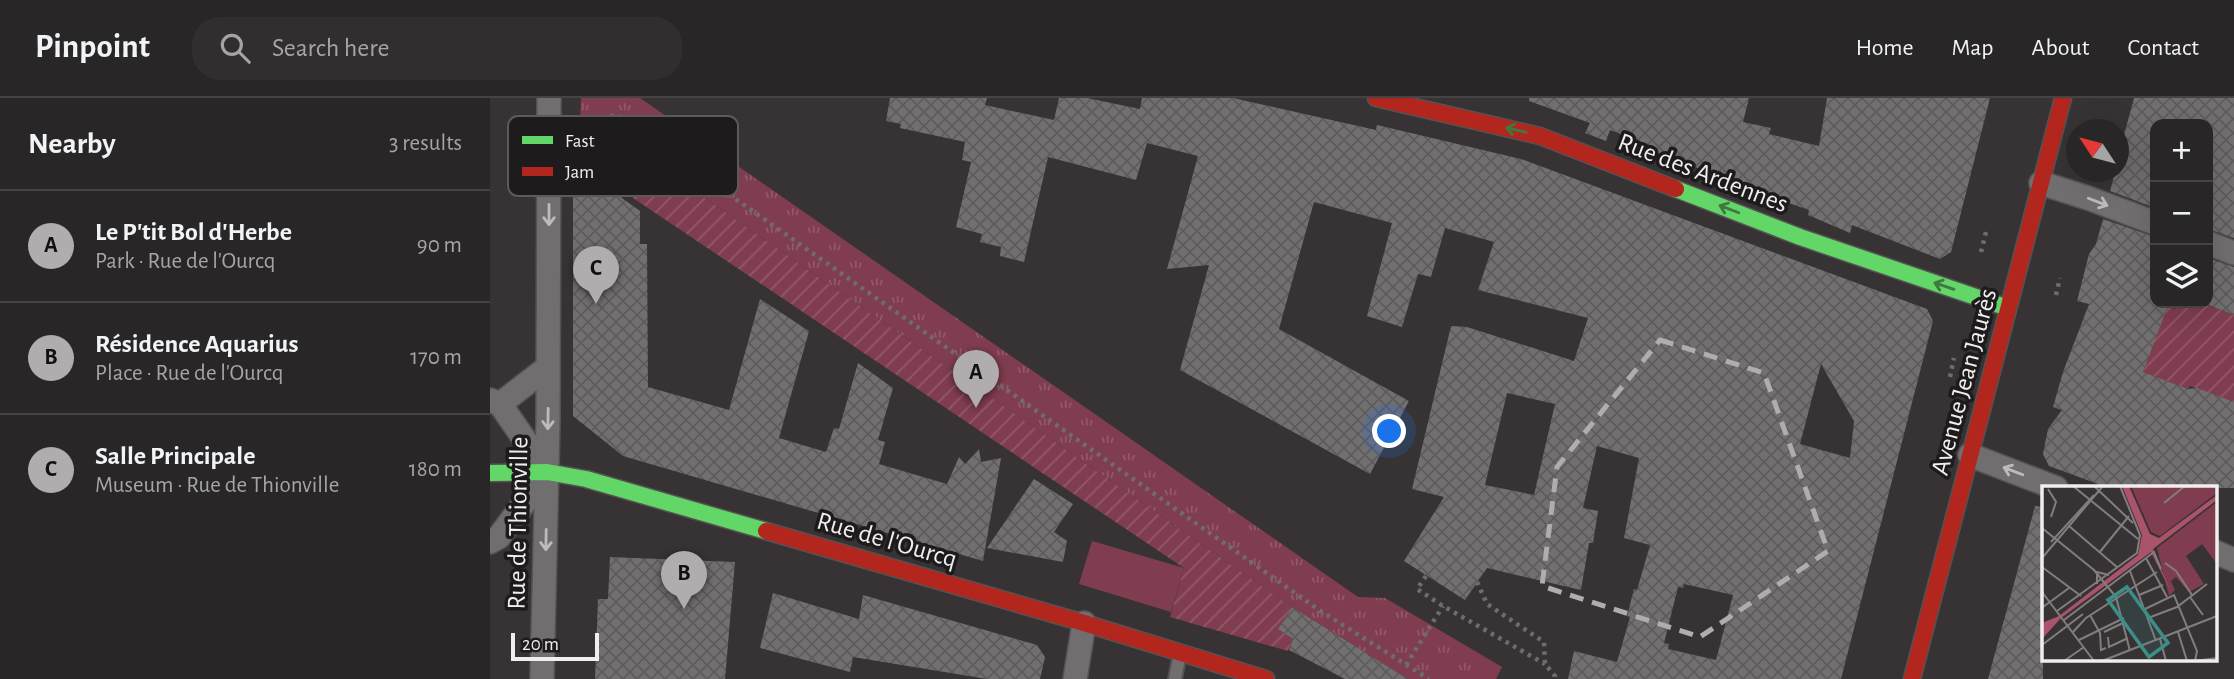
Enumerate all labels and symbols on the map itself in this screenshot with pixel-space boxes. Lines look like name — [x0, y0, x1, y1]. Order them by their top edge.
legend — [508, 116, 738, 196]
north arrow — [2066, 119, 2129, 182]
one-way arrow — [1505, 123, 1528, 136]
street label: Rue des Ardennes — [1615, 129, 1791, 217]
text: Fast — [565, 132, 595, 151]
text: Jam — [565, 163, 594, 182]
one-way arrow — [2087, 196, 2109, 209]
one-way arrow — [1719, 202, 1741, 215]
one-way arrow — [542, 203, 556, 226]
pin: C — [573, 246, 619, 304]
one-way arrow — [1933, 279, 1955, 291]
street label: Avenue Jean Jaurès — [1927, 286, 2001, 478]
pin: A — [953, 350, 999, 408]
one-way arrow — [541, 408, 555, 431]
your location — [1372, 414, 1406, 448]
street label: Rue de Thionville — [503, 436, 533, 610]
one-way arrow — [2002, 464, 2024, 477]
inset map — [2042, 486, 2217, 662]
street label: Rue de l'Ourcq — [814, 508, 960, 572]
one-way arrow — [540, 528, 553, 551]
pin: B — [661, 551, 707, 609]
scale bar — [511, 630, 598, 662]

